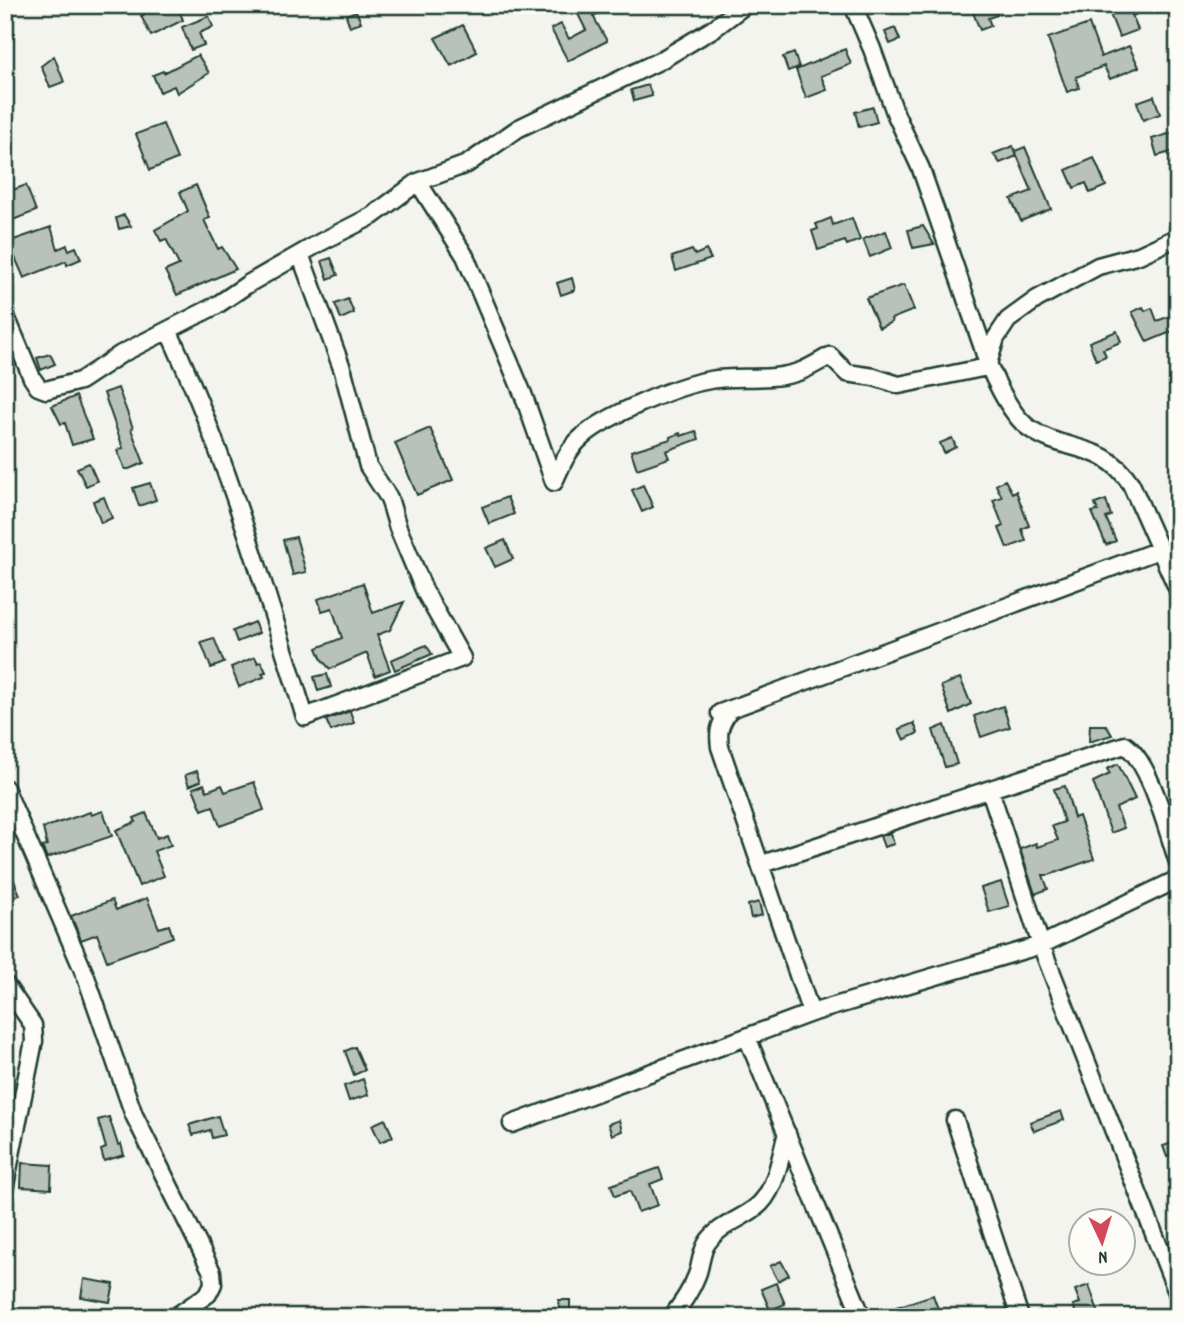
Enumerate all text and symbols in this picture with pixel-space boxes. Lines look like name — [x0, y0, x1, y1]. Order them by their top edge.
north arrow — [1068, 1206, 1138, 1276]
text: N — [1097, 1242, 1109, 1269]

